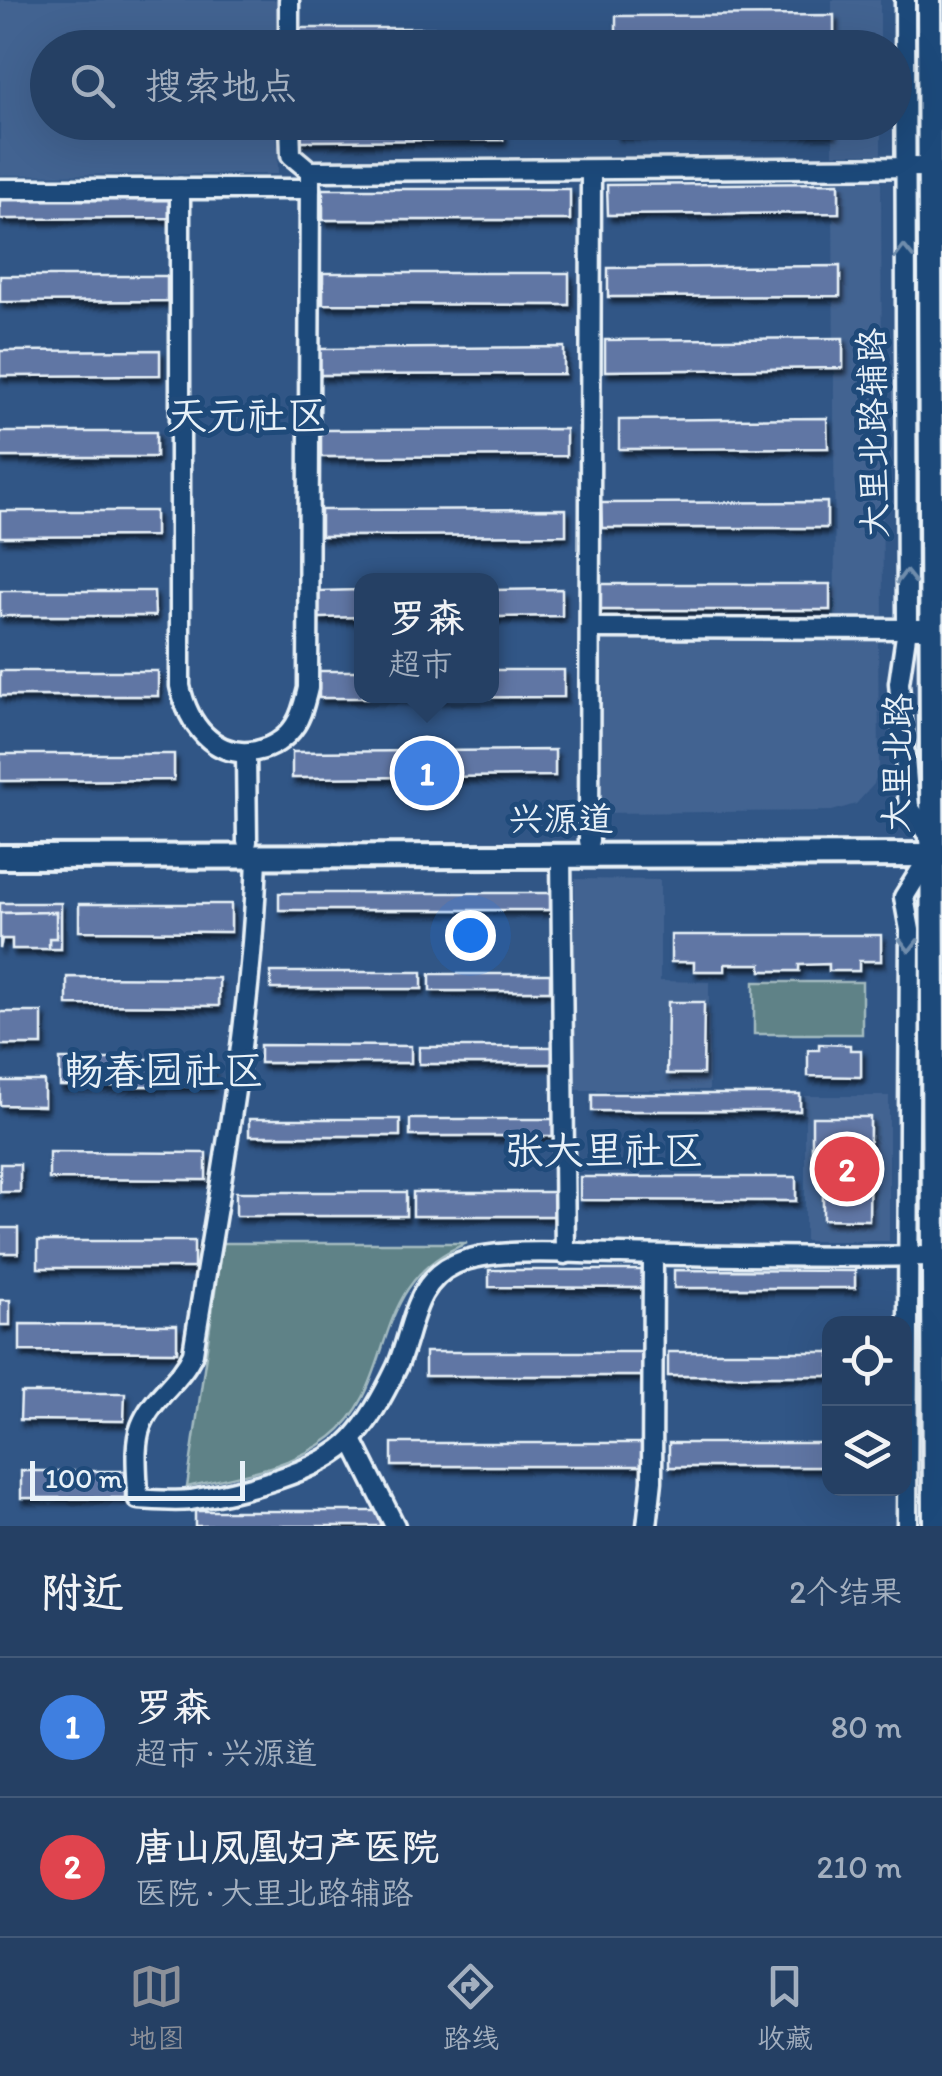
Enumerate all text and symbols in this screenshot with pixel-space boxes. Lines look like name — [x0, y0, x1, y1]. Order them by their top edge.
search box — [30, 30, 912, 140]
icon: search — [65, 58, 120, 113]
text: 搜索地点 — [145, 63, 297, 109]
one-way arrow — [893, 244, 914, 260]
street label: 大里北路辅路 — [850, 328, 896, 538]
district label: 天元社区 — [167, 391, 327, 439]
one-way arrow — [896, 569, 917, 585]
popup — [354, 573, 499, 703]
text: 罗森 — [388, 595, 465, 641]
text: 超市 — [388, 645, 453, 683]
street label: 大里北路 — [875, 693, 919, 833]
pin: 1 — [394, 736, 460, 810]
street label: 兴源道 — [508, 798, 614, 840]
your location — [445, 910, 496, 961]
one-way arrow — [898, 938, 920, 953]
district label: 畅春园社区 — [64, 1046, 264, 1094]
district label: 张大里社区 — [504, 1126, 704, 1174]
pin: 2 — [814, 1132, 880, 1206]
map controls — [822, 1316, 912, 1496]
button: locate — [822, 1316, 912, 1406]
button: layers — [822, 1406, 912, 1496]
scale bar — [30, 1456, 245, 1500]
text: 100 m — [45, 1461, 122, 1495]
text: 附近 — [40, 1567, 124, 1618]
text: 2个结果 — [789, 1573, 902, 1611]
text: 罗森 — [135, 1684, 211, 1730]
text: 1 — [65, 1708, 80, 1746]
text: 80 m — [831, 1708, 902, 1746]
text: 超市 · 兴源道 — [135, 1734, 317, 1772]
text: 唐山凤凰妇产医院 — [135, 1824, 439, 1870]
text: 2 — [64, 1848, 81, 1886]
text: 210 m — [816, 1848, 902, 1886]
text: 医院 · 大里北路辅路 — [135, 1874, 413, 1912]
tab: 地图 — [129, 1959, 185, 2056]
tab: 路线 — [443, 1959, 499, 2056]
tab: 收藏 — [757, 1959, 813, 2056]

